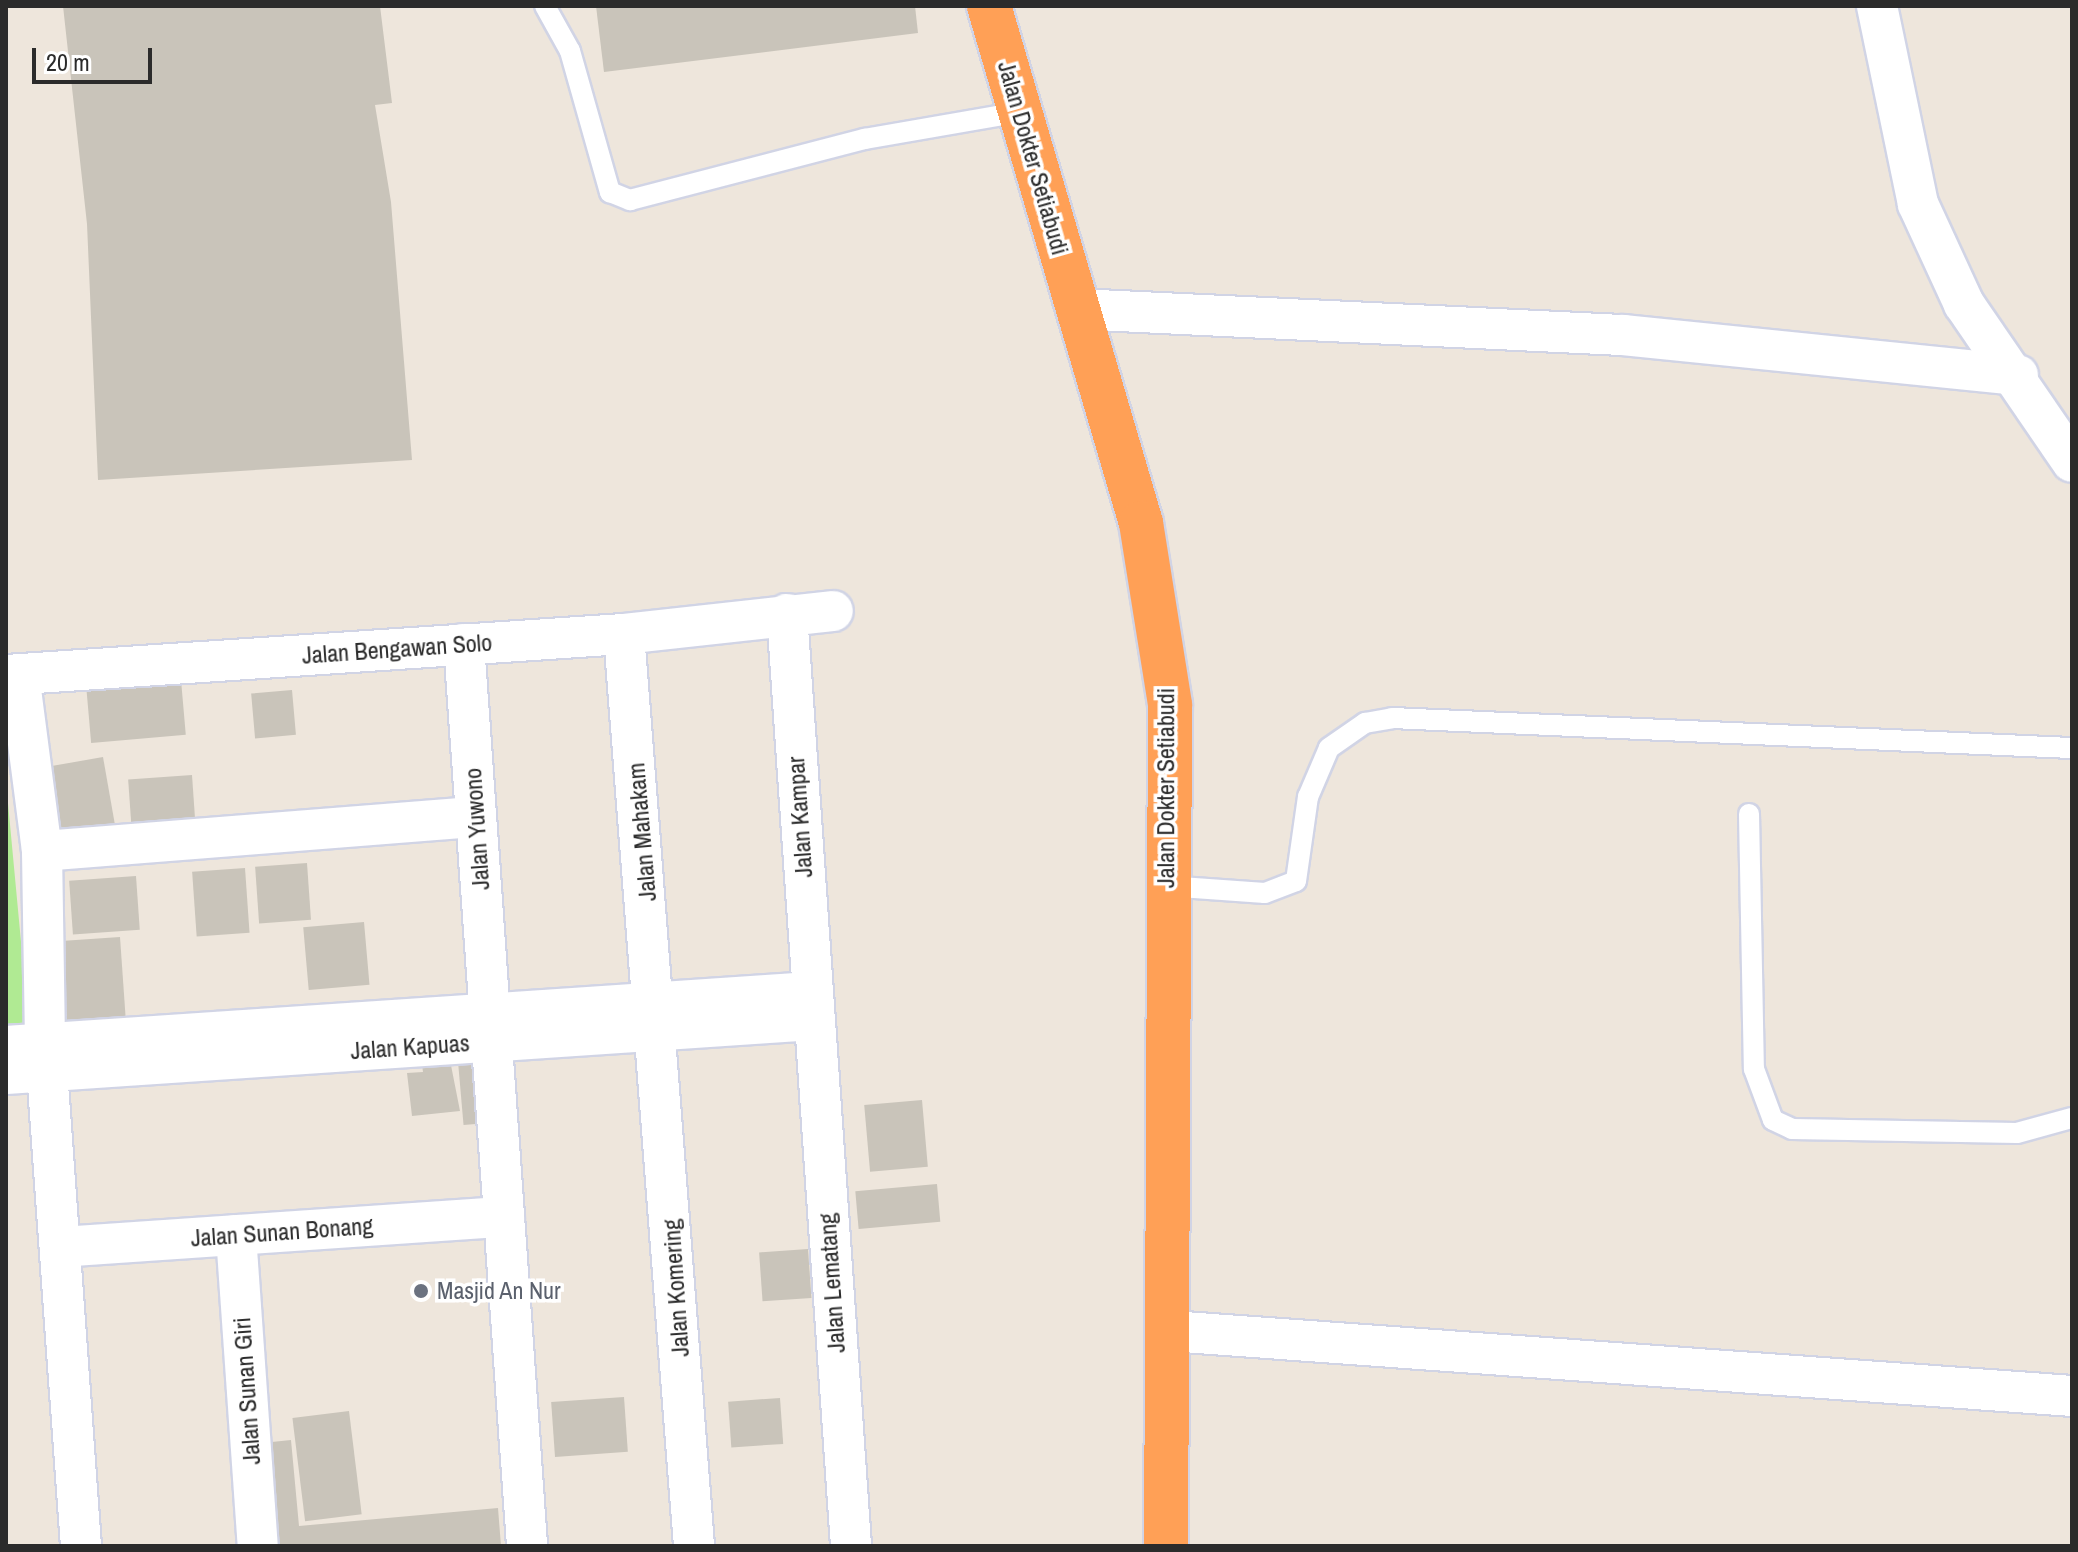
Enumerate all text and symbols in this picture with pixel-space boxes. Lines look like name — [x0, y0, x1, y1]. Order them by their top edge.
scale bar — [36, 32, 156, 82]
text: 20 m — [46, 46, 90, 78]
street label: Jalan Dokter Setiabudi — [992, 58, 1074, 258]
street label: Jalan Bengawan Solo — [301, 628, 493, 670]
street label: Jalan Dokter Setiabudi — [1152, 688, 1180, 888]
street label: Jalan Kampar — [781, 755, 819, 879]
street label: Jalan Mahakam — [622, 762, 662, 902]
street label: Jalan Yuwono — [458, 767, 496, 891]
street label: Jalan Kapuas — [350, 1028, 470, 1066]
street label: Jalan Sunan Bonang — [190, 1211, 374, 1253]
street label: Jalan Lematang — [813, 1212, 851, 1354]
street label: Jalan Komering — [657, 1218, 695, 1358]
place label: Masjid An Nur — [437, 1277, 562, 1305]
marker: Masjid An Nur — [412, 1282, 430, 1300]
street label: Jalan Sunan Giri — [227, 1316, 267, 1466]

